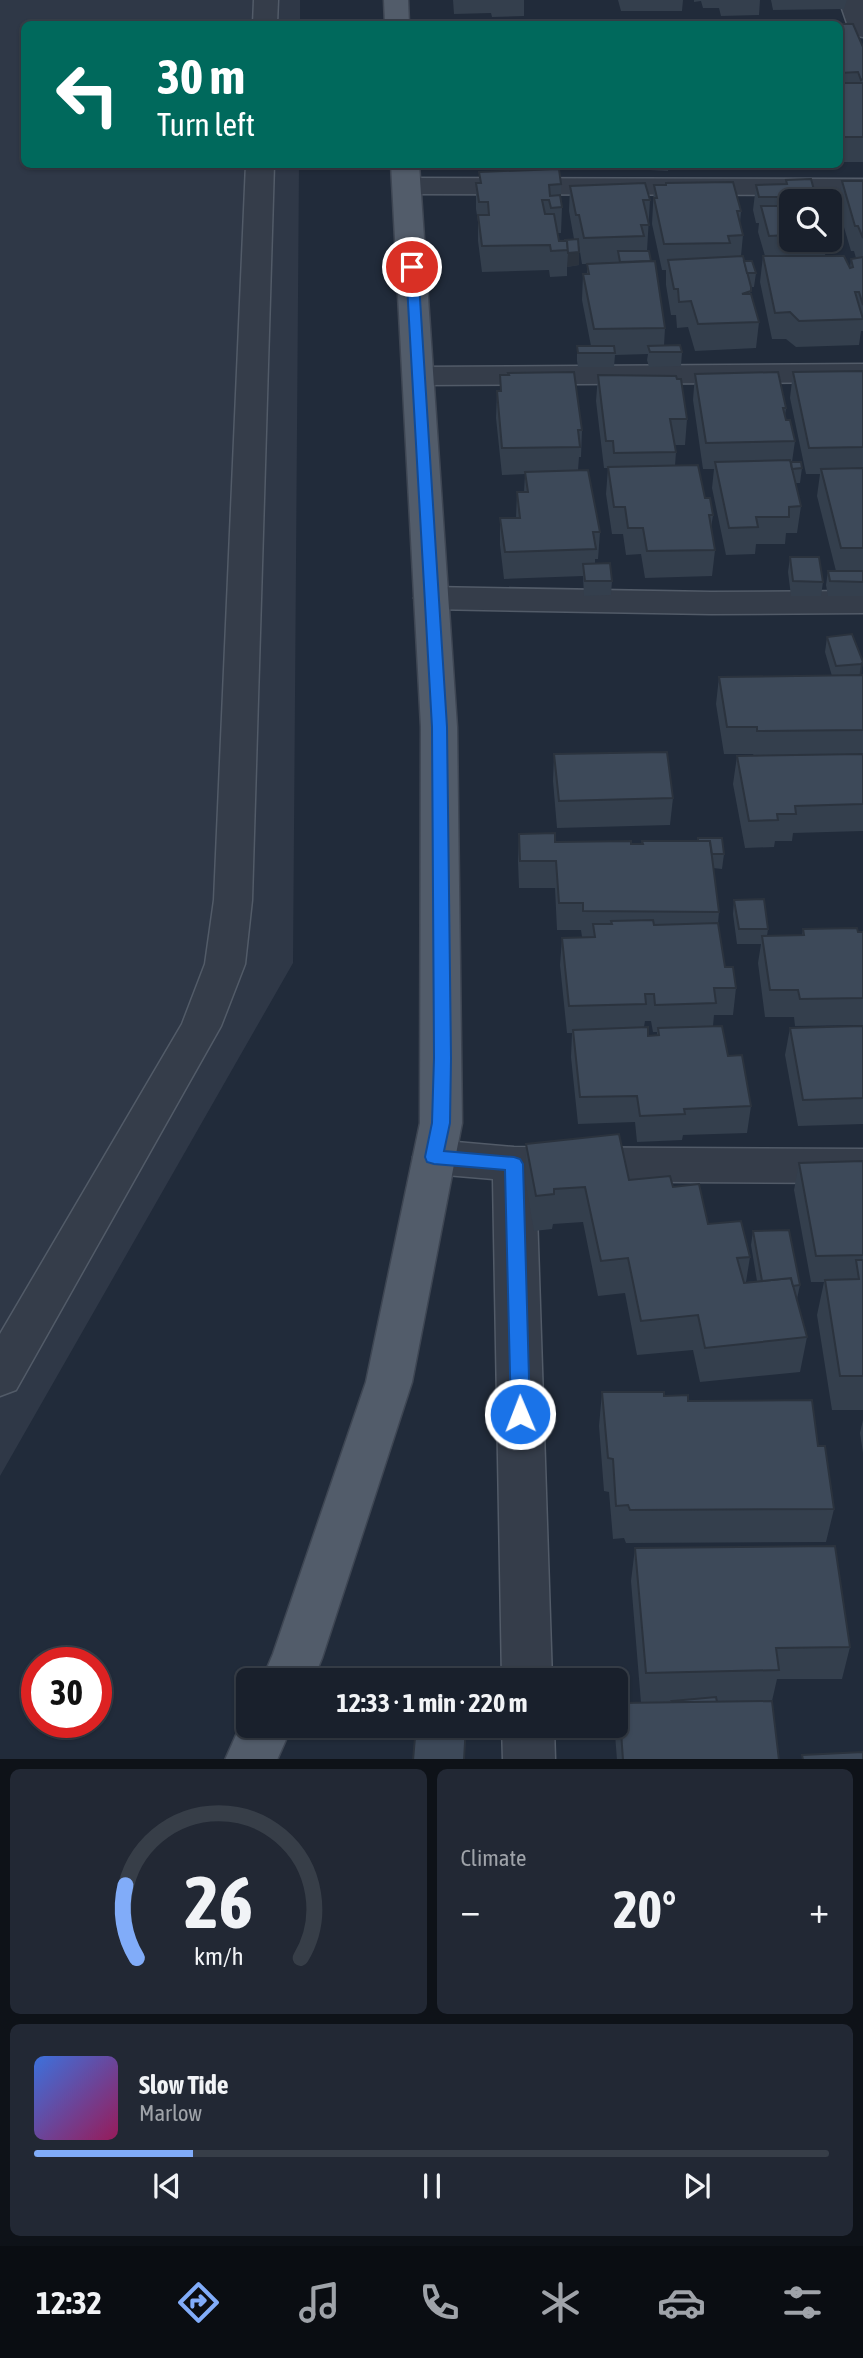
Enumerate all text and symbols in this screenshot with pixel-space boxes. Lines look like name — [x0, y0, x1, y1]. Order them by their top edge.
text: 30 m — [157, 48, 245, 104]
icon: left — [42, 49, 133, 140]
text: Turn left — [157, 106, 255, 143]
map controls — [779, 189, 842, 252]
button: search — [779, 189, 842, 252]
pin — [382, 237, 442, 297]
icon: arrive — [393, 248, 431, 286]
position arrow — [483, 1377, 557, 1451]
speed limit sign: 30 — [21, 1647, 112, 1738]
text: 12:33 · 1 min · 220 m — [337, 1688, 527, 1718]
text: Climate — [461, 1845, 526, 1871]
text: 26 — [184, 1860, 252, 1943]
text: 20° — [613, 1879, 676, 1939]
text: − — [461, 1888, 480, 1931]
text: + — [809, 1888, 829, 1931]
text: km/h — [193, 1941, 243, 1969]
text: Slow Tide — [139, 2070, 229, 2100]
text: Marlow — [139, 2100, 202, 2126]
icon: previous — [148, 2167, 186, 2205]
icon: pause — [413, 2167, 451, 2205]
icon: next — [678, 2167, 716, 2205]
icon: directions — [174, 2278, 223, 2327]
icon: music — [295, 2278, 344, 2327]
icon: phone — [415, 2278, 464, 2327]
icon: climate — [536, 2278, 585, 2327]
icon: car — [657, 2278, 706, 2327]
icon: filters — [778, 2278, 827, 2327]
text: 12:32 — [36, 2284, 102, 2321]

